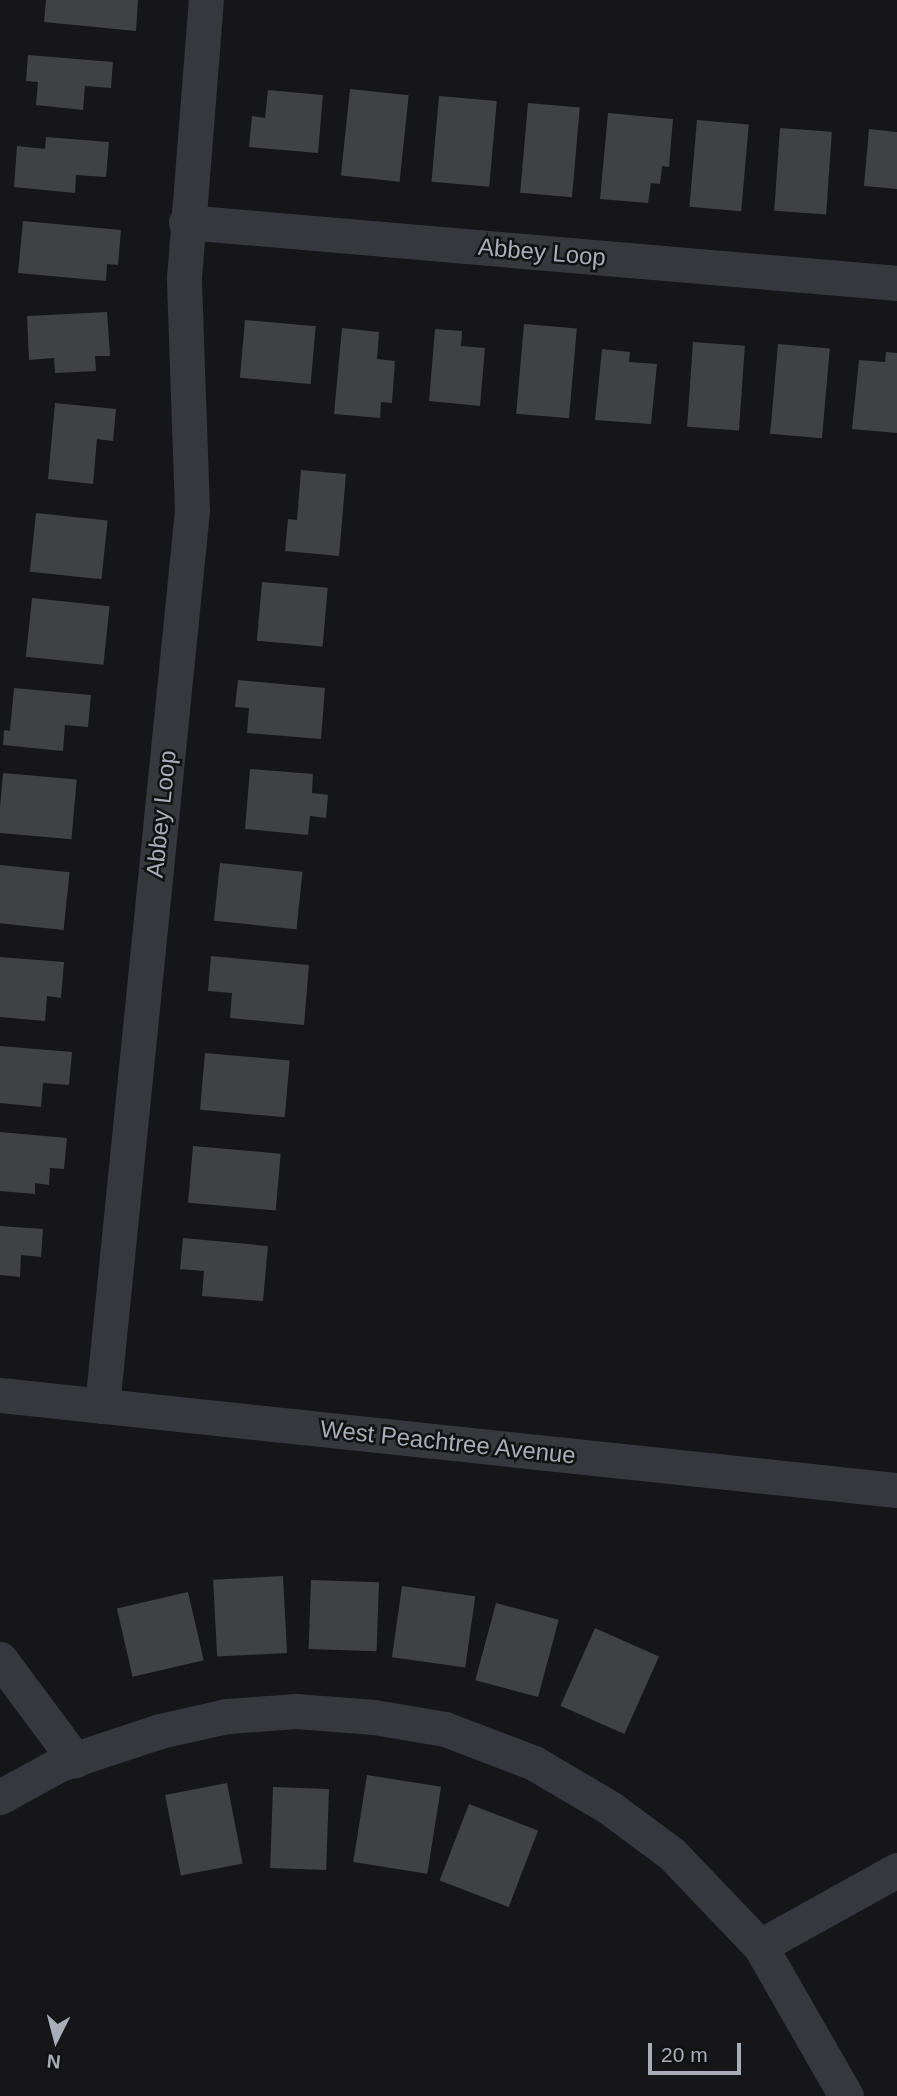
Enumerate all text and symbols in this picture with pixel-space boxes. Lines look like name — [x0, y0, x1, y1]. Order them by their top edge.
street label: Abbey Loop — [477, 232, 607, 272]
street label: Abbey Loop — [140, 749, 182, 879]
street label: West Peachtree Avenue — [318, 1414, 578, 1470]
north arrow — [21, 2005, 91, 2075]
scale bar — [652, 2030, 745, 2074]
text: 20 m — [661, 2043, 708, 2066]
text: N — [46, 2050, 62, 2073]

